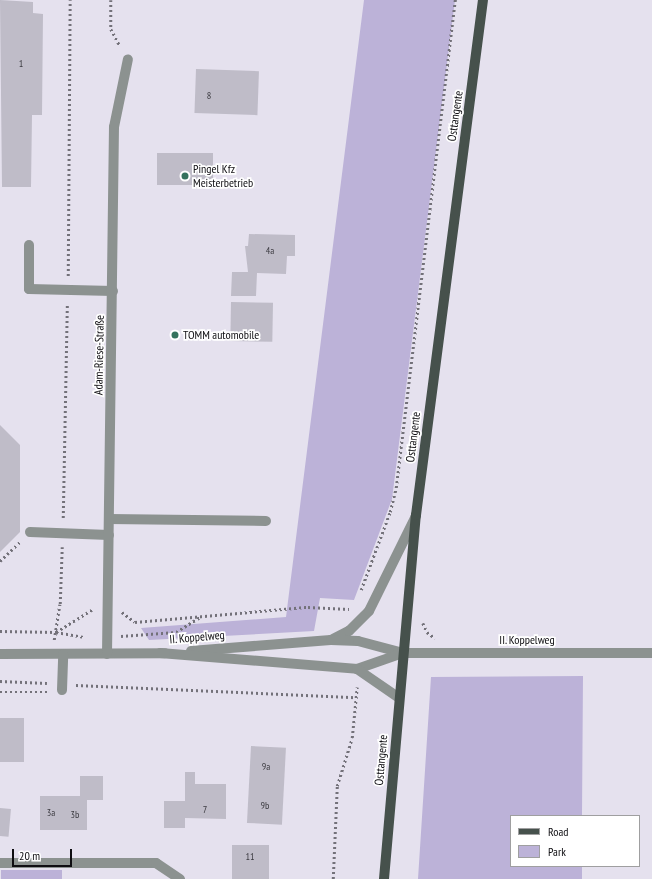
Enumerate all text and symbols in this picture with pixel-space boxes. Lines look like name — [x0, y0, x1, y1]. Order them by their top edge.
house number: 1 — [19, 58, 23, 70]
house number: 8 — [207, 90, 211, 102]
street label: Osttangente — [444, 90, 466, 142]
place label: Pingel Kfz Meisterbetrieb — [193, 162, 253, 190]
marker: Pingel Kfz Meisterbetrieb — [180, 171, 190, 181]
house number: 4a — [266, 245, 274, 257]
street label: Adam-Riese-Straße — [91, 315, 107, 395]
place label: TOMM automobile — [183, 328, 259, 342]
marker: TOMM automobile — [170, 330, 180, 340]
street label: Osttangente — [403, 411, 423, 463]
street label: II. Koppelweg — [168, 627, 226, 647]
street label: II. Koppelweg — [499, 633, 555, 647]
street label: Osttangente — [372, 734, 390, 786]
house number: 9a — [262, 761, 270, 773]
house number: 9b — [261, 800, 269, 812]
house number: 7 — [203, 804, 207, 816]
house number: 3a — [47, 807, 55, 819]
house number: 3b — [71, 809, 79, 821]
legend — [510, 815, 640, 867]
text: Road — [548, 824, 568, 839]
scale bar — [14, 841, 74, 867]
text: Park — [548, 844, 566, 859]
text: 20 m — [19, 848, 40, 863]
house number: 11 — [246, 851, 254, 863]

